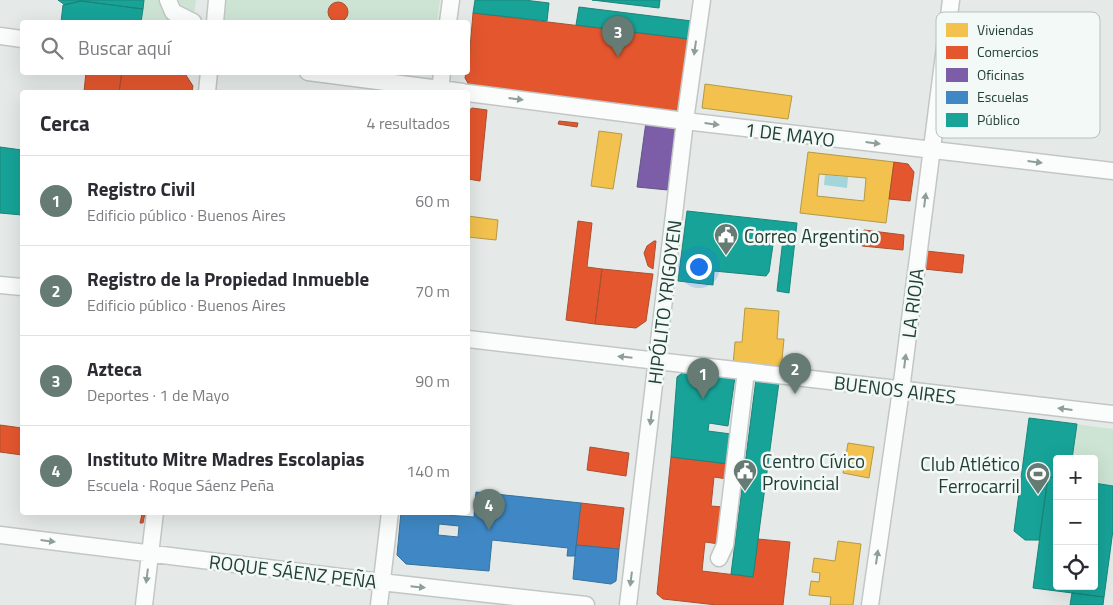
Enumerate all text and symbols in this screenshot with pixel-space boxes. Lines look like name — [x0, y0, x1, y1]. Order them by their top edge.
legend — [936, 12, 1100, 138]
pin: 3 — [602, 16, 634, 57]
text: Viviendas — [977, 19, 1034, 40]
search box — [20, 20, 470, 75]
text: Buscar aquí — [78, 33, 171, 62]
icon: search — [38, 34, 66, 62]
one-way arrow — [691, 41, 699, 57]
text: Comercios — [977, 41, 1038, 62]
text: Oficinas — [977, 64, 1024, 85]
text: Escuelas — [977, 86, 1029, 107]
one-way arrow — [508, 96, 524, 104]
text: Cerca — [40, 107, 90, 139]
text: Público — [977, 109, 1020, 130]
text: 4 resultados — [366, 111, 450, 135]
street label: 1 DE MAYO — [743, 114, 837, 154]
one-way arrow — [704, 121, 720, 129]
one-way arrow — [865, 139, 881, 147]
one-way arrow — [1027, 158, 1043, 166]
text: Registro Civil — [87, 174, 195, 203]
text: 1 — [52, 189, 60, 213]
text: 60 m — [415, 189, 450, 213]
one-way arrow — [922, 192, 930, 208]
text: Edificio público · Buenos Aires — [87, 203, 286, 227]
street label: HIPÓLITO YRIGOYEN — [640, 218, 688, 386]
place label: Correo Argentino — [744, 221, 879, 250]
public building icon: Correo Argentino — [713, 222, 739, 256]
your location — [686, 254, 712, 280]
text: Registro de la Propiedad Inmueble — [87, 264, 369, 293]
street label: LA RIOJA — [893, 267, 931, 339]
text: 2 — [52, 279, 60, 303]
text: 70 m — [415, 279, 450, 303]
text: Edificio público · Buenos Aires — [87, 293, 286, 317]
one-way arrow — [617, 353, 633, 361]
pin: 2 — [779, 353, 811, 394]
one-way arrow — [901, 353, 909, 369]
text: Azteca — [87, 354, 142, 383]
pin: 1 — [687, 358, 719, 399]
street label: BUENOS AIRES — [832, 367, 958, 411]
text: 3 — [52, 369, 60, 393]
text: 90 m — [415, 369, 450, 393]
text: Deportes · 1 de Mayo — [87, 383, 229, 407]
one-way arrow — [1056, 404, 1072, 412]
one-way arrow — [647, 410, 655, 426]
text: Instituto Mitre Madres Escolapias — [87, 444, 365, 473]
place label: Centro Cívico Provincial — [762, 446, 865, 497]
place label: Club Atlético Ferrocarril — [920, 449, 1020, 500]
map controls — [1053, 455, 1098, 590]
button: + — [1053, 455, 1098, 500]
public building icon: Centro Cívico Provincial — [732, 458, 758, 492]
text: 4 — [52, 459, 60, 483]
text: 140 m — [406, 459, 450, 483]
sports icon: Club Atlético Ferrocarril — [1025, 461, 1051, 495]
text: Escuela · Roque Sáenz Peña — [87, 473, 274, 497]
pin: 4 — [473, 489, 505, 530]
button: − — [1053, 500, 1098, 545]
one-way arrow — [41, 537, 57, 545]
button: locate — [1053, 545, 1098, 590]
street label: ROQUE SÁENZ PEÑA — [207, 546, 379, 596]
one-way arrow — [873, 548, 881, 564]
one-way arrow — [143, 568, 151, 584]
one-way arrow — [627, 572, 635, 588]
one-way arrow — [410, 583, 426, 591]

